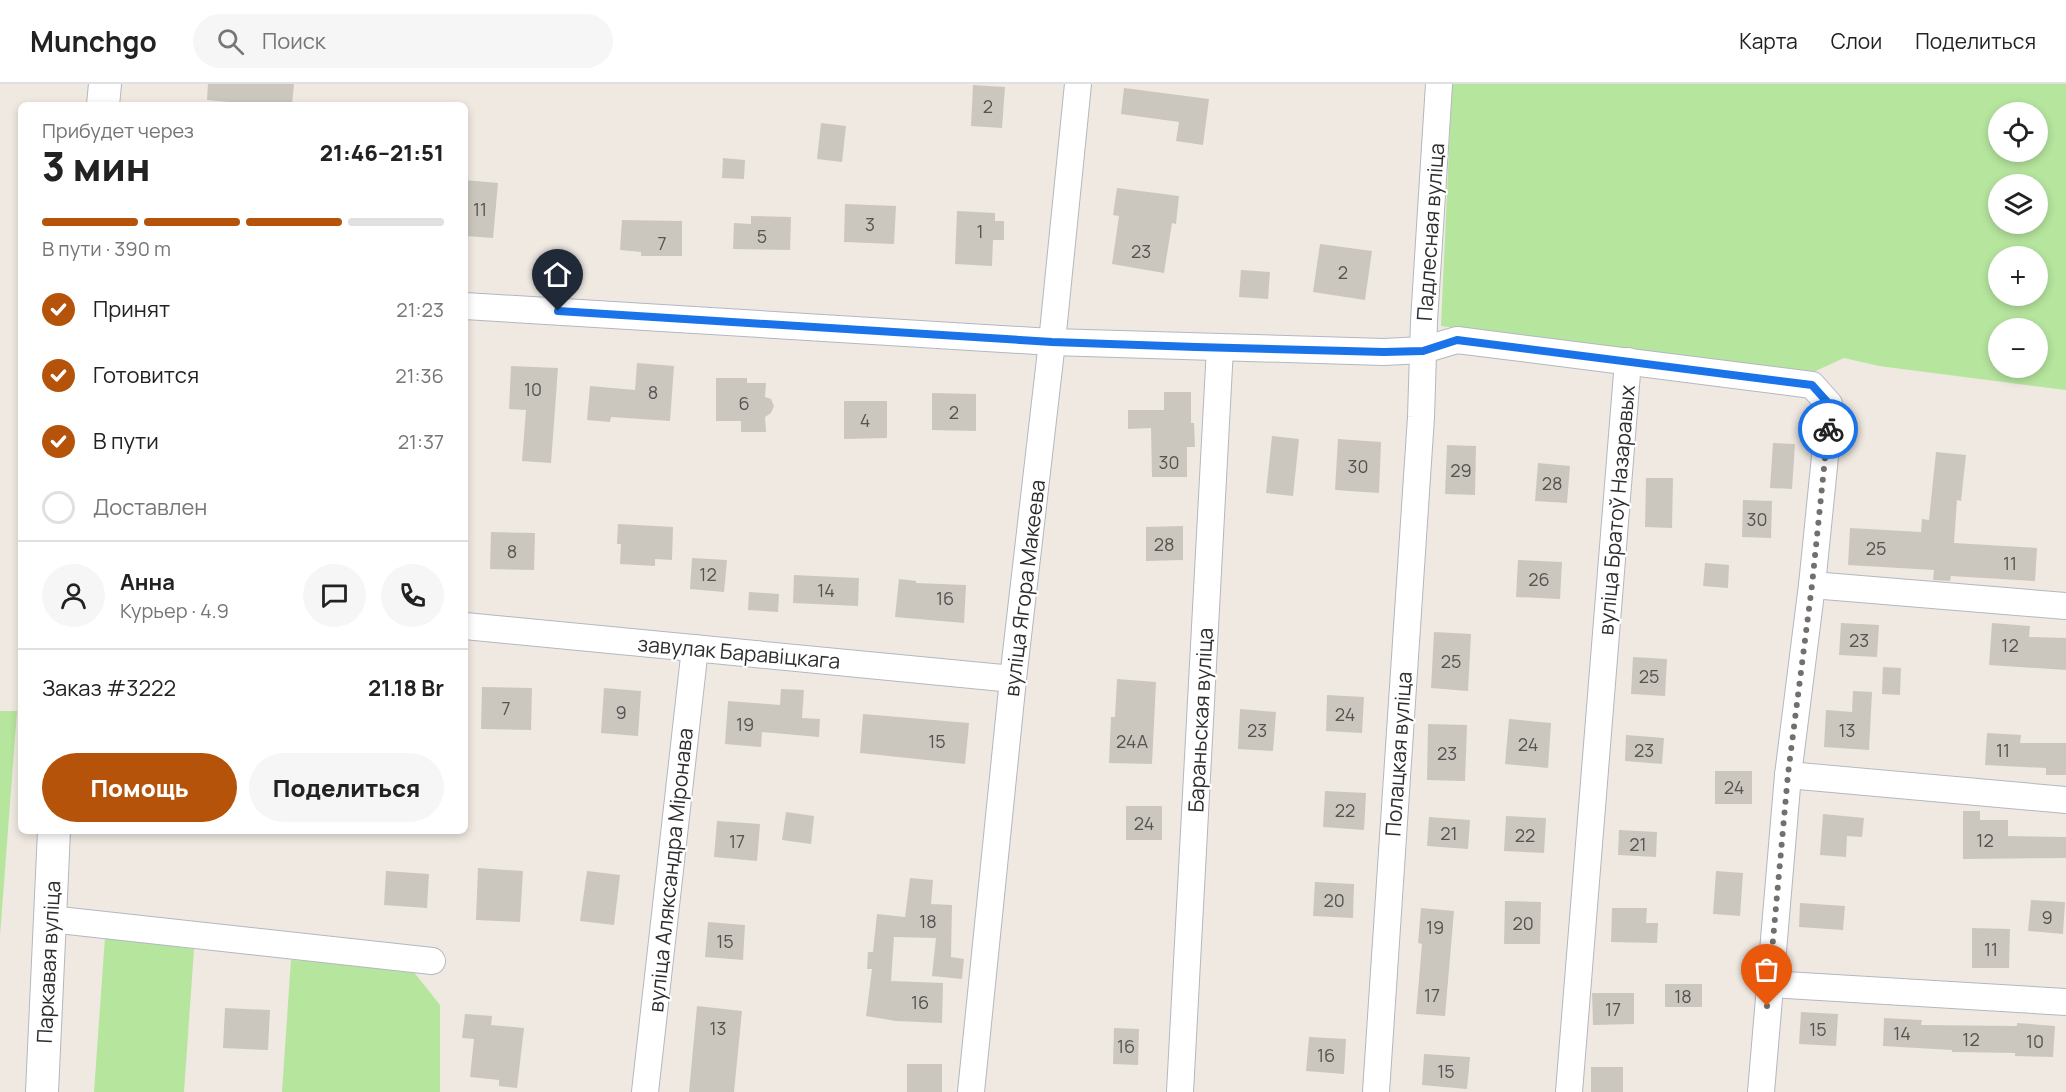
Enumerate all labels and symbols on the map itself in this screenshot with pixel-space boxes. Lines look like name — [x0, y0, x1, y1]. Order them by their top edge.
house number: 2 — [983, 94, 993, 118]
street label: Падлесная вуліца — [1410, 142, 1450, 322]
house number: 11 — [473, 197, 487, 221]
house number: 3 — [865, 212, 875, 236]
house number: 1 — [976, 219, 984, 243]
house number: 5 — [757, 224, 767, 248]
house number: 7 — [657, 231, 667, 255]
house number: 23 — [1131, 239, 1151, 263]
pin — [532, 249, 583, 311]
house number: 2 — [1338, 260, 1348, 284]
house number: 10 — [524, 377, 542, 401]
house number: 8 — [648, 380, 658, 404]
street label: вуліца Братоў Назаравых — [1591, 384, 1641, 636]
house number: 6 — [738, 391, 750, 415]
courier — [1798, 399, 1858, 459]
house number: 2 — [949, 400, 959, 424]
house number: 4 — [860, 408, 870, 432]
house number: 30 — [1159, 450, 1179, 474]
house number: 30 — [1348, 454, 1368, 478]
house number: 29 — [1450, 458, 1472, 482]
house number: 28 — [1542, 471, 1562, 495]
street label: вуліца Ягора Макеева — [997, 478, 1051, 698]
house number: 30 — [1747, 507, 1767, 531]
house number: 28 — [1154, 532, 1174, 556]
house number: 25 — [1866, 536, 1886, 560]
house number: 8 — [507, 539, 517, 563]
house number: 11 — [2003, 551, 2017, 575]
house number: 12 — [699, 562, 717, 586]
house number: 26 — [1528, 567, 1550, 591]
house number: 14 — [817, 578, 835, 602]
house number: 16 — [936, 586, 954, 610]
street label: Бараньская вуліца — [1181, 627, 1219, 813]
house number: 23 — [1849, 628, 1869, 652]
street label: завулак Баравіцкага — [637, 629, 841, 675]
house number: 12 — [2001, 633, 2019, 657]
house number: 25 — [1441, 649, 1461, 673]
house number: 25 — [1639, 664, 1659, 688]
street label: Полацкая вуліца — [1378, 671, 1418, 837]
house number: 7 — [501, 696, 511, 720]
house number: 9 — [615, 700, 627, 724]
house number: 24 — [1335, 702, 1355, 726]
house number: 19 — [736, 712, 754, 736]
house number: 23 — [1247, 718, 1267, 742]
house number: 13 — [1839, 718, 1855, 742]
street label: вуліца Аляксандра Міронава — [641, 726, 699, 1014]
house number: 15 — [928, 729, 946, 753]
house number: 24А — [1116, 729, 1149, 753]
house number: 24 — [1518, 732, 1538, 756]
house number: 23 — [1634, 738, 1654, 762]
house number: 11 — [1996, 738, 2010, 762]
house number: 23 — [1437, 741, 1457, 765]
house number: 24 — [1724, 775, 1744, 799]
house number: 22 — [1335, 798, 1355, 822]
house number: 24 — [1134, 811, 1154, 835]
house number: 21 — [1440, 821, 1458, 845]
house number: 22 — [1515, 823, 1535, 847]
house number: 12 — [1976, 828, 1994, 852]
house number: 17 — [729, 829, 745, 853]
house number: 21 — [1629, 832, 1647, 856]
street label: Паркавая вуліца — [30, 880, 66, 1044]
house number: 20 — [1323, 888, 1345, 912]
house number: 9 — [2041, 905, 2053, 929]
house number: 18 — [919, 909, 937, 933]
house number: 20 — [1512, 911, 1534, 935]
house number: 19 — [1426, 915, 1444, 939]
house number: 15 — [716, 929, 734, 953]
house number: 11 — [1984, 937, 1998, 961]
pin — [1741, 944, 1792, 1006]
house number: 17 — [1424, 983, 1440, 1007]
house number: 18 — [1674, 984, 1692, 1008]
house number: 16 — [911, 990, 929, 1014]
house number: 17 — [1605, 997, 1621, 1021]
house number: 13 — [710, 1016, 726, 1040]
house number: 15 — [1809, 1017, 1827, 1041]
house number: 14 — [1893, 1021, 1911, 1045]
house number: 12 — [1962, 1027, 1980, 1051]
house number: 10 — [2026, 1029, 2044, 1053]
house number: 16 — [1117, 1034, 1135, 1058]
house number: 16 — [1317, 1043, 1335, 1067]
house number: 15 — [1437, 1059, 1455, 1083]

